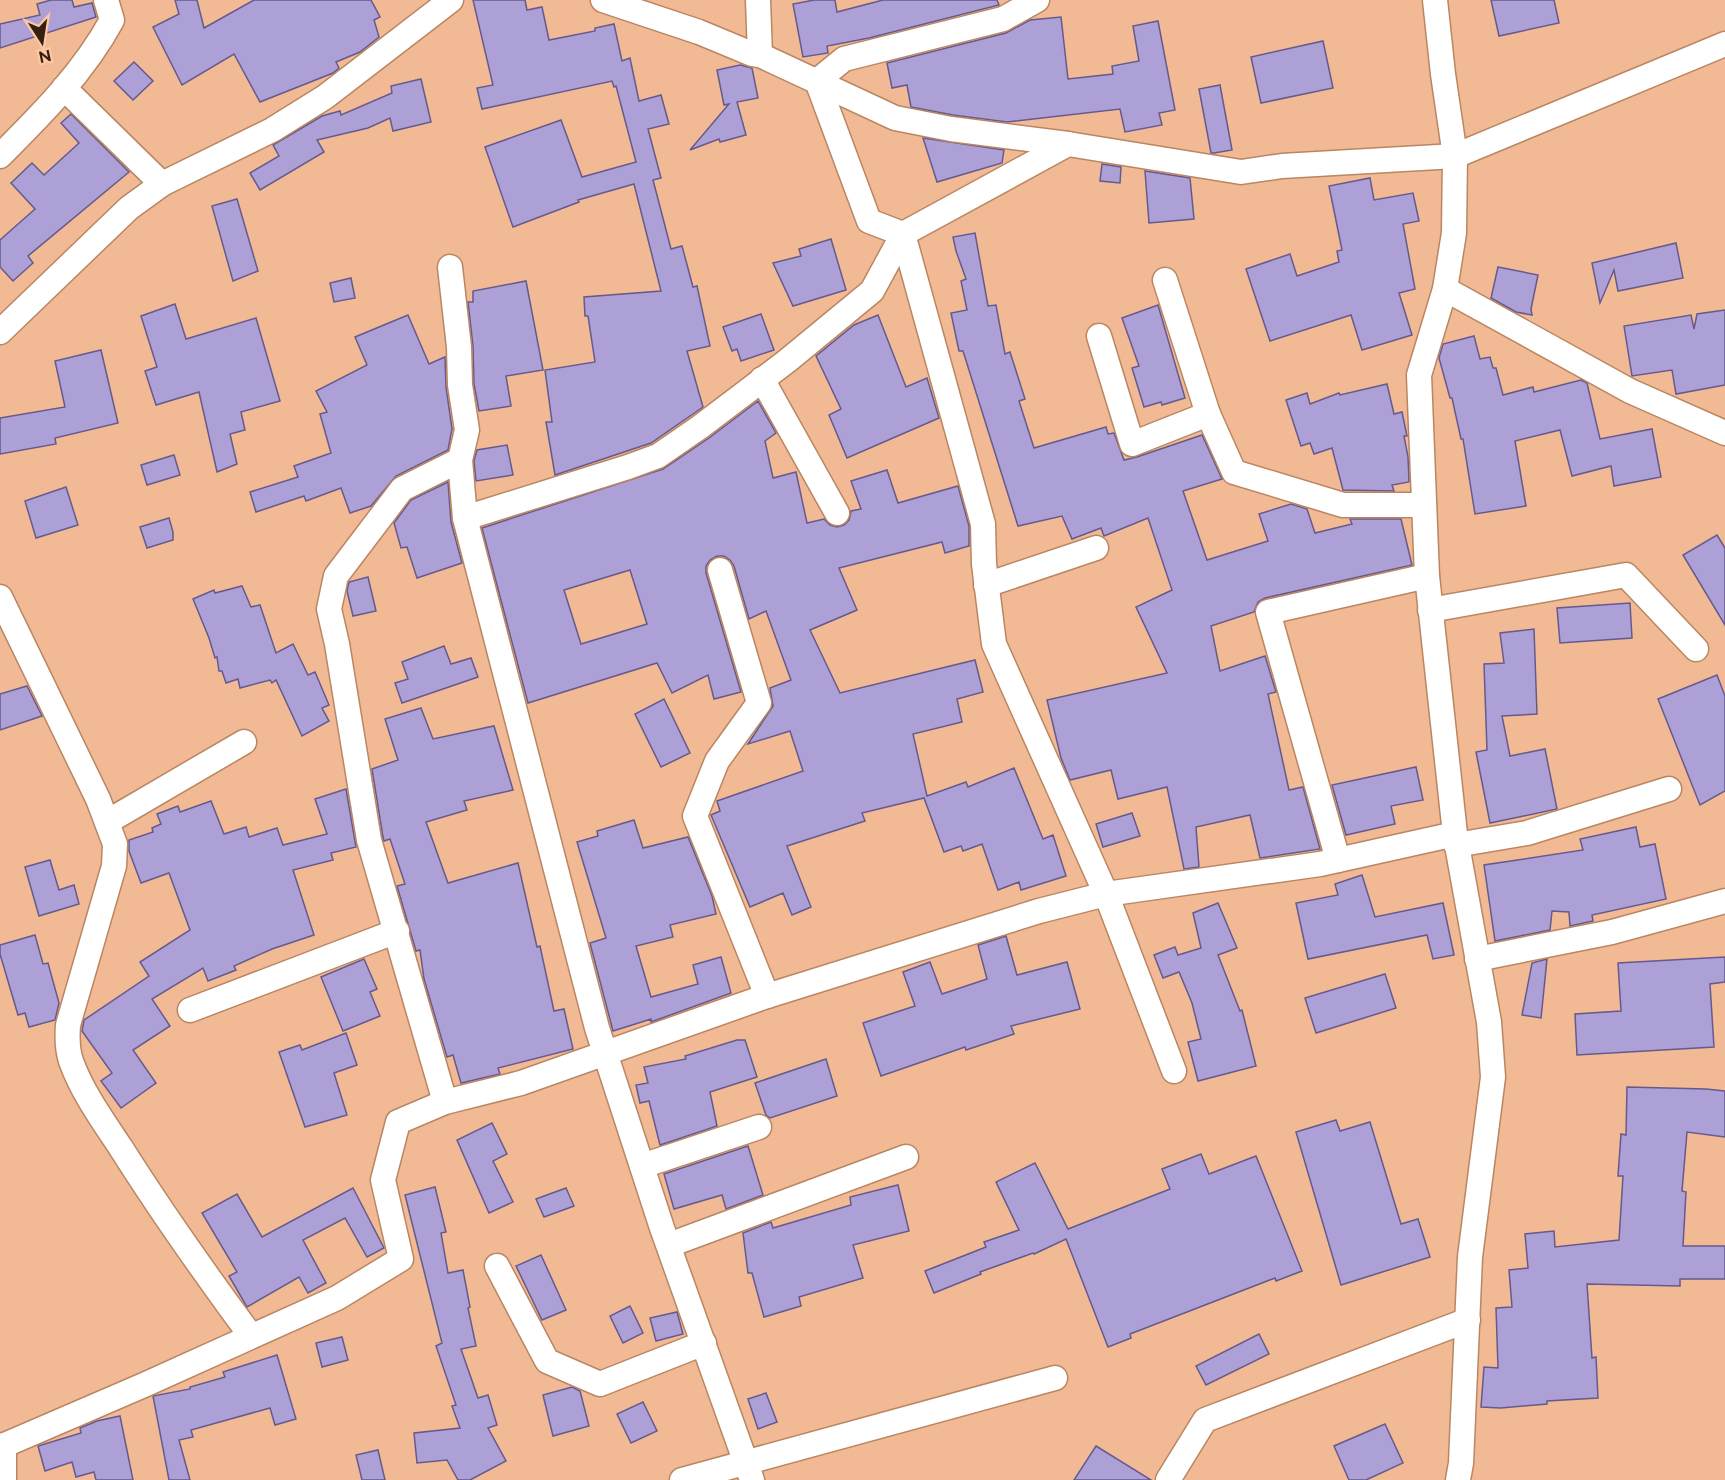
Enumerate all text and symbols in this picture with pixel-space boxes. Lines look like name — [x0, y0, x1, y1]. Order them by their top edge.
north arrow — [12, 12, 72, 72]
text: N — [37, 46, 53, 67]

